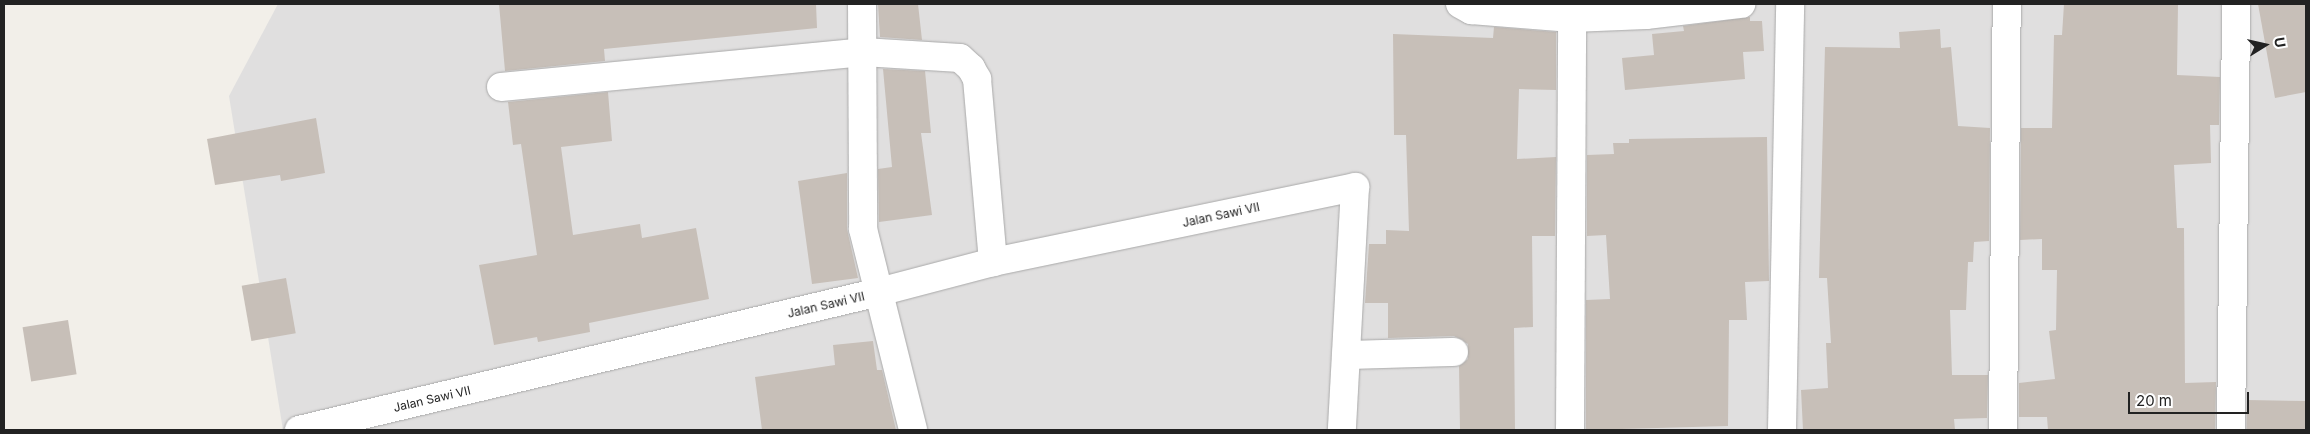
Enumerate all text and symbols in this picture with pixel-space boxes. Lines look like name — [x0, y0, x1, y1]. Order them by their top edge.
north arrow — [2240, 20, 2290, 70]
text: U — [2271, 36, 2290, 49]
street label: Jalan Sawi VII — [1181, 200, 1261, 230]
street label: Jalan Sawi VII — [786, 289, 866, 321]
scale bar — [2130, 382, 2251, 414]
street label: Jalan Sawi VII — [392, 383, 472, 415]
text: 20 m — [2136, 391, 2172, 410]

